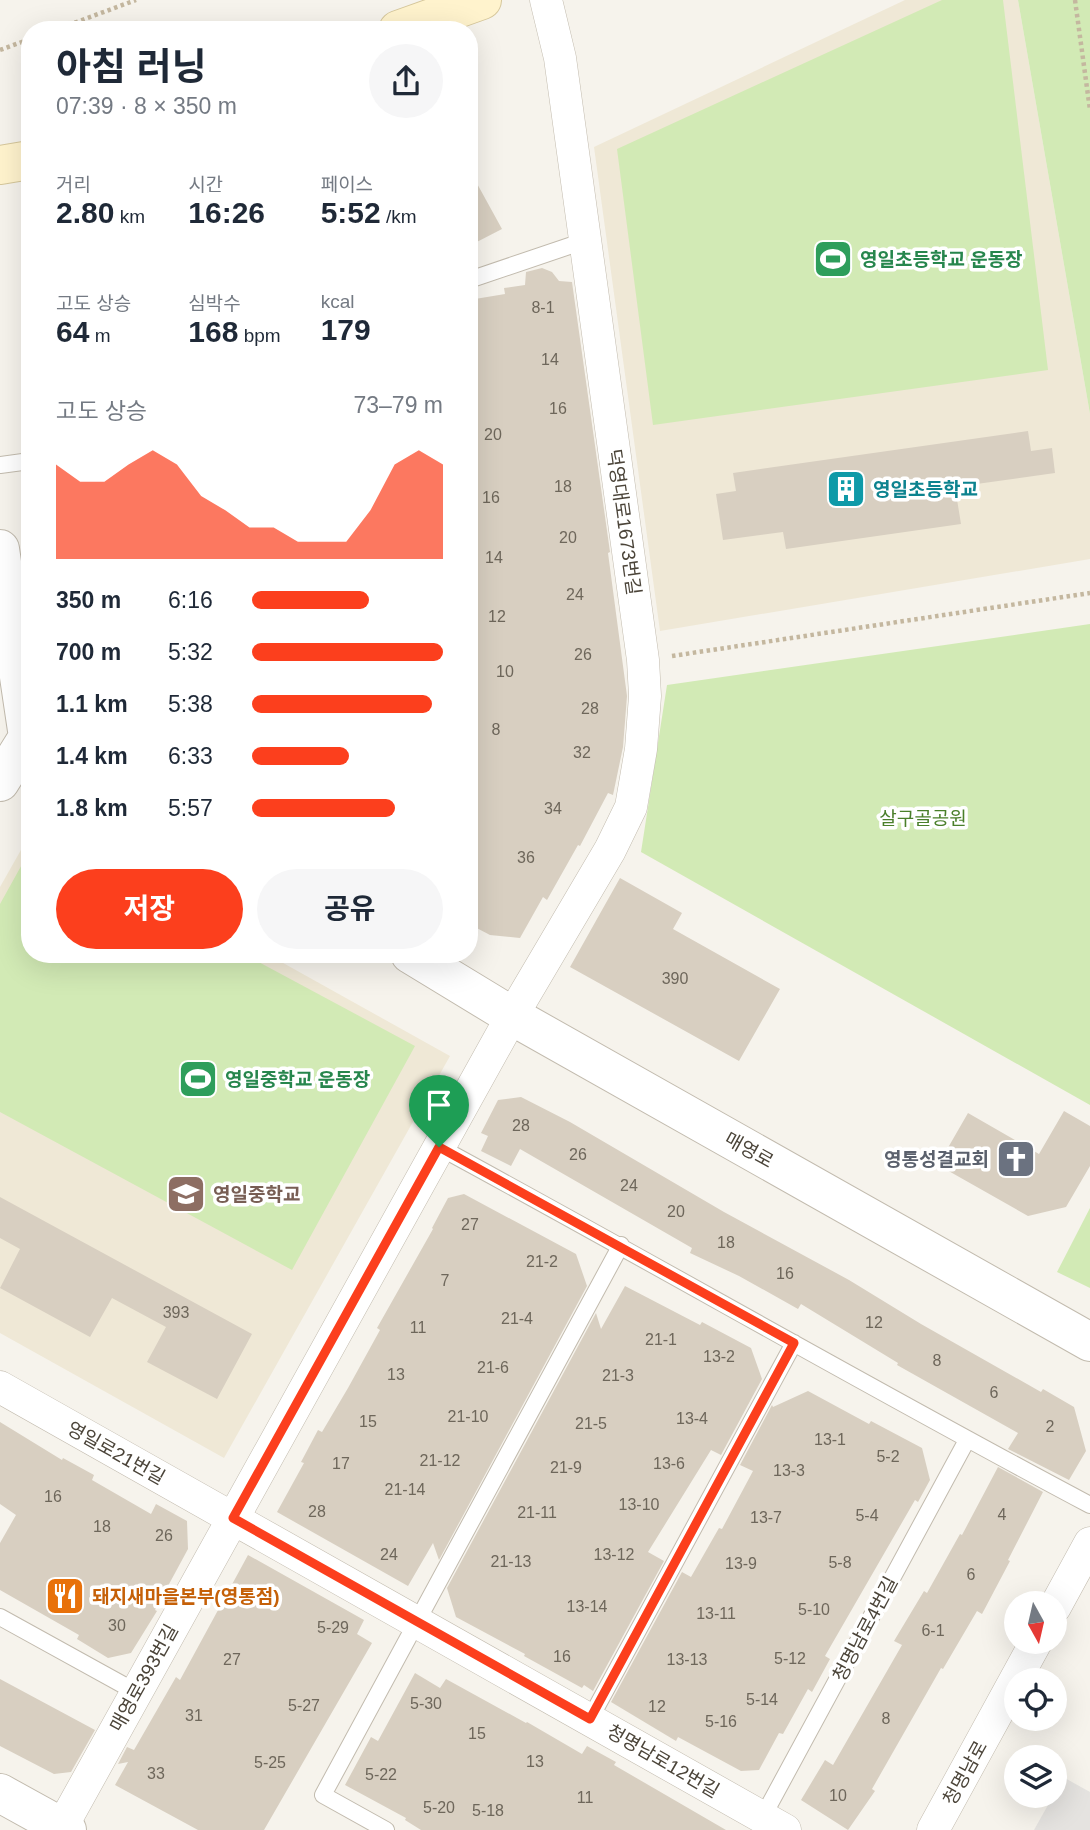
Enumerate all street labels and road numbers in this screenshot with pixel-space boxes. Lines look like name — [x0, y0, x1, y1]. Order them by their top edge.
street label: 덕영대로1673번길 — [603, 448, 645, 596]
street label: 매영로 — [721, 1128, 777, 1172]
street label: 영일로21번길 — [63, 1418, 169, 1488]
street label: 청명남로4번길 — [829, 1573, 901, 1685]
street label: 매영로393번길 — [106, 1621, 182, 1735]
street label: 청명남로12번길 — [603, 1720, 723, 1802]
street label: 청명남로 — [939, 1737, 991, 1809]

